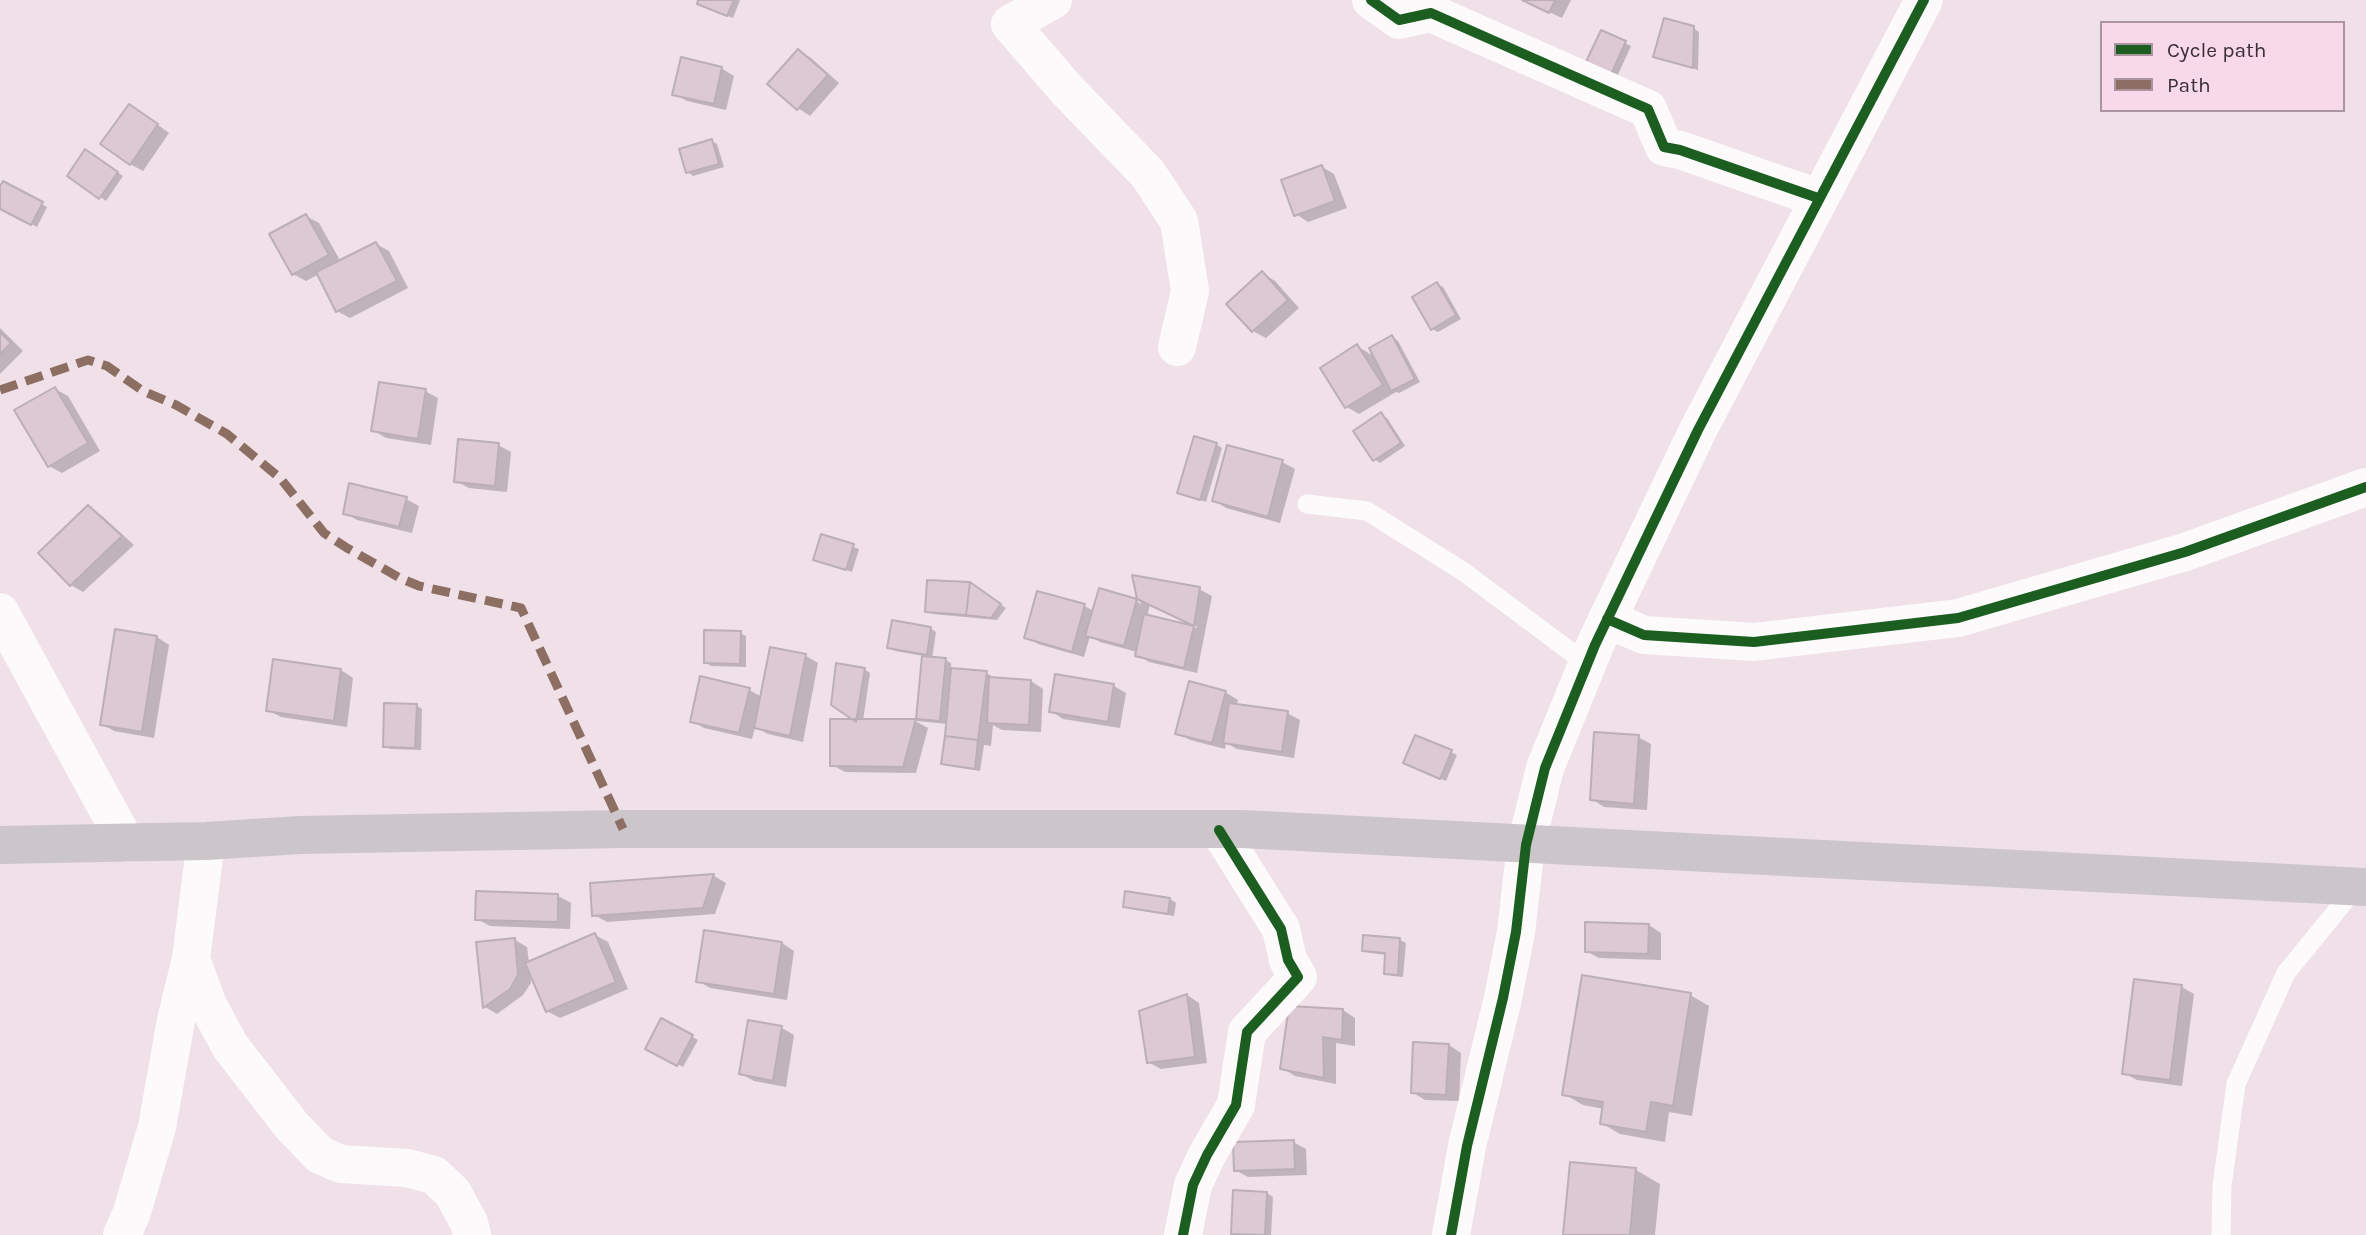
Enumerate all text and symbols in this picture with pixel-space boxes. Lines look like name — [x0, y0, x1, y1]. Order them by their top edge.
legend — [2100, 21, 2345, 112]
text: Cycle path — [2167, 38, 2267, 62]
text: Path — [2167, 73, 2211, 97]

